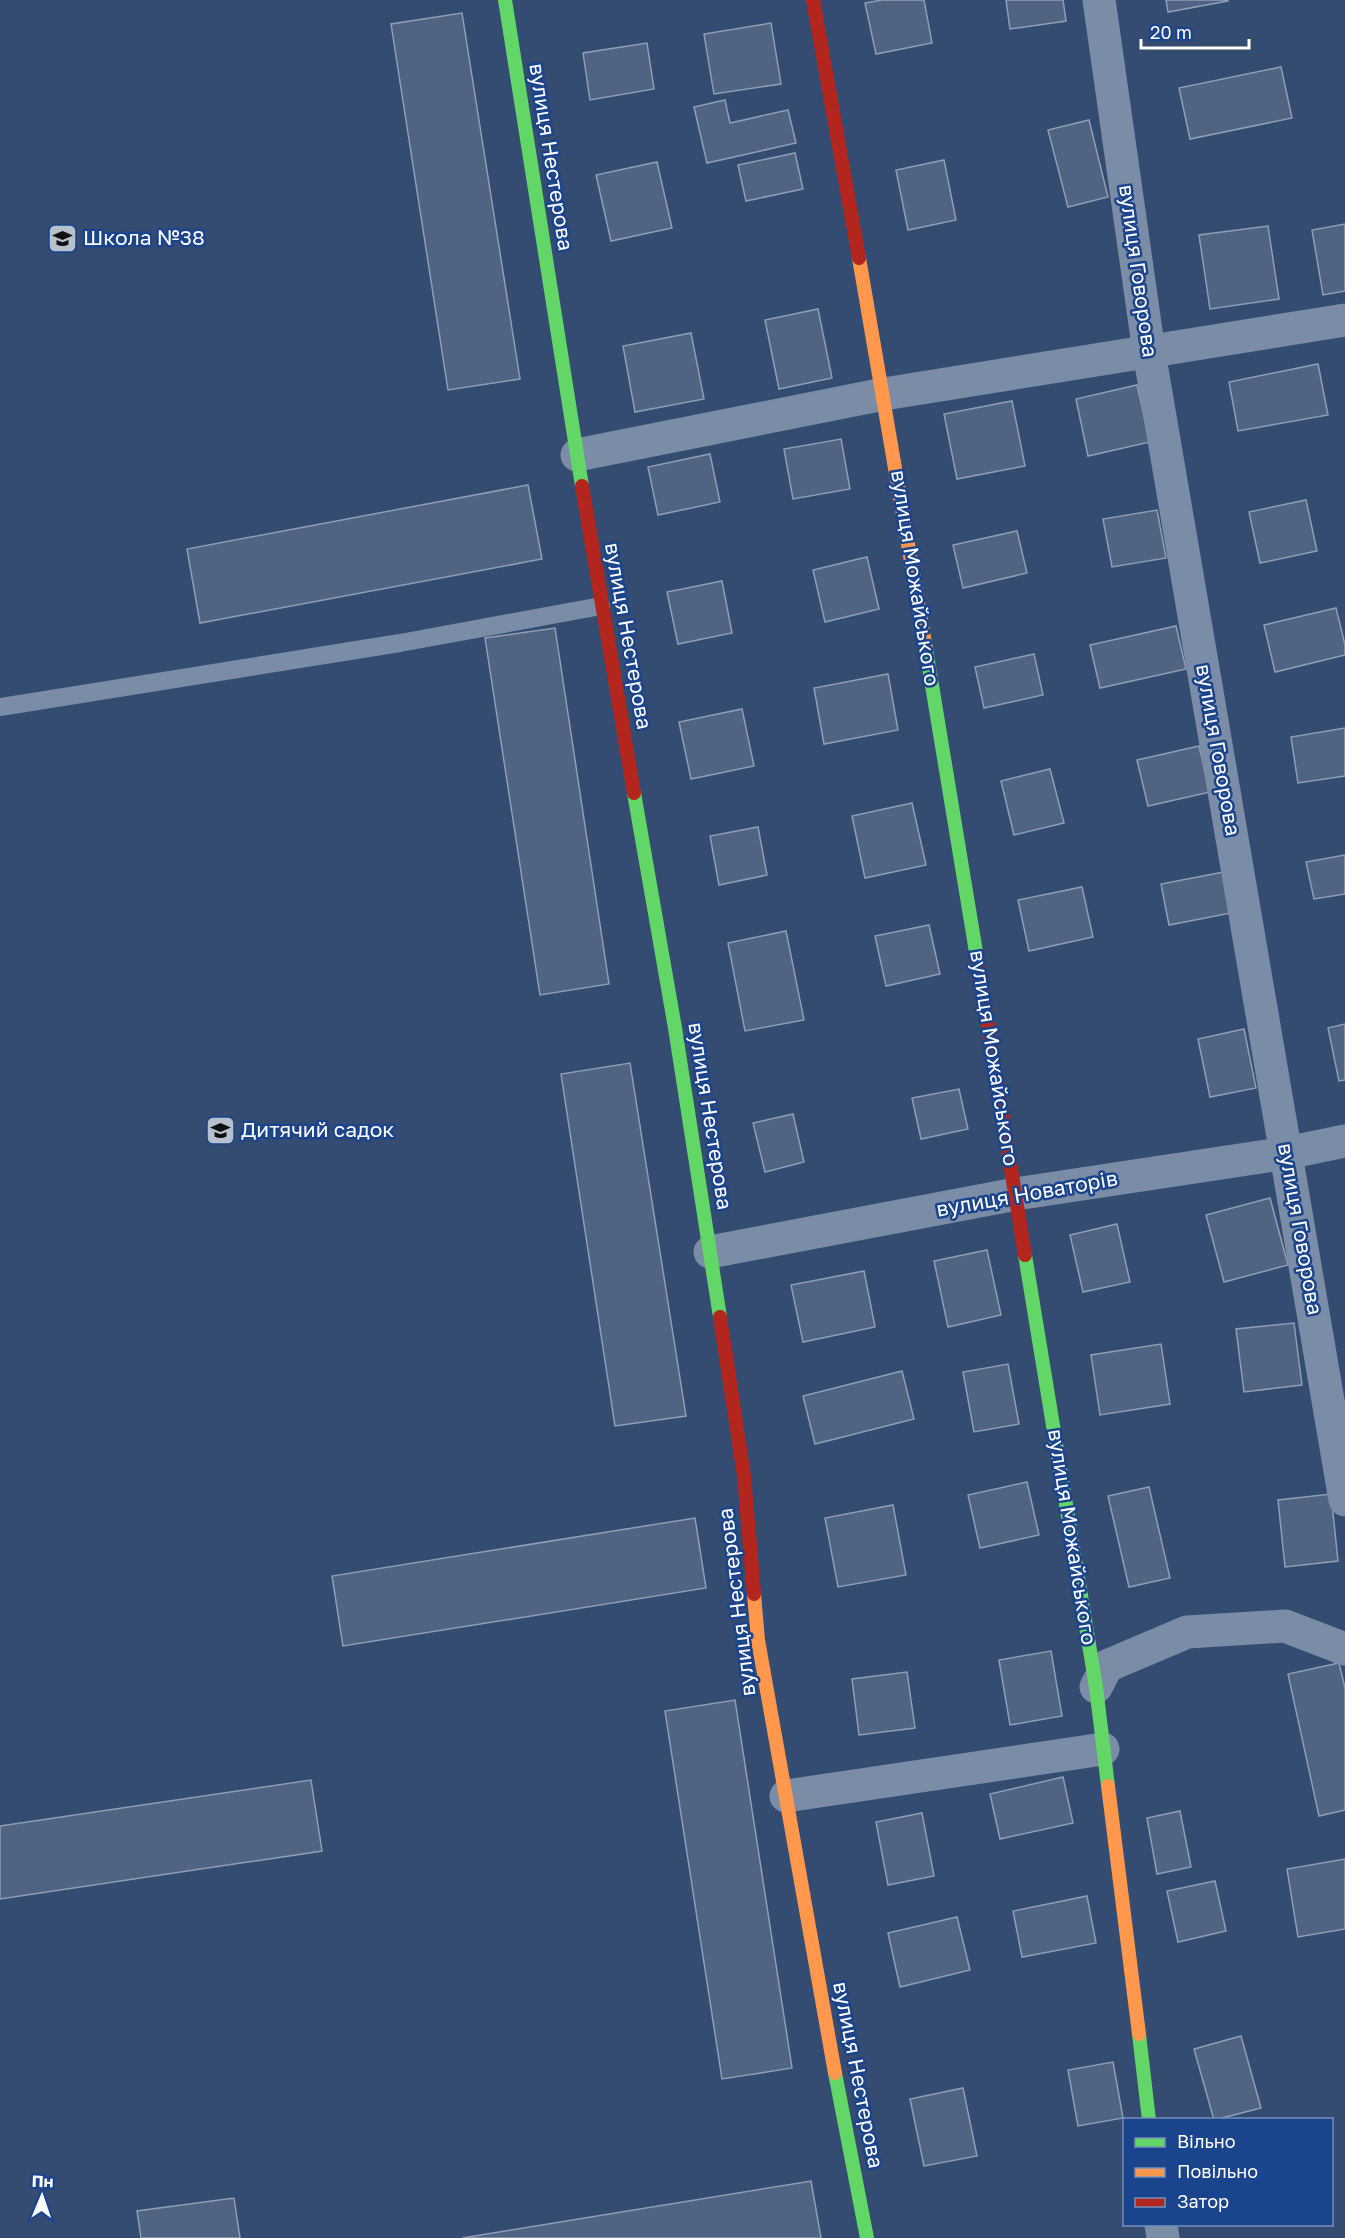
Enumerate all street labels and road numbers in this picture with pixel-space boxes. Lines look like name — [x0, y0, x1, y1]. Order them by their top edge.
street label: вулиця Нестерова — [524, 61, 580, 252]
street label: вулиця Говорова — [1114, 183, 1164, 359]
street label: вулиця Можайського — [886, 468, 946, 688]
street label: вулиця Нестерова — [600, 540, 658, 731]
street label: вулиця Говорова — [1191, 662, 1247, 838]
street label: вулиця Можайського — [965, 948, 1025, 1168]
street label: вулиця Нестерова — [683, 1020, 739, 1211]
street label: вулиця Говорова — [1273, 1141, 1329, 1317]
street label: вулиця Новаторів — [934, 1164, 1119, 1222]
street label: вулиця Можайського — [1043, 1427, 1103, 1647]
street label: вулиця Нестерова — [712, 1507, 760, 1698]
street label: вулиця Нестерова — [828, 1979, 890, 2170]

